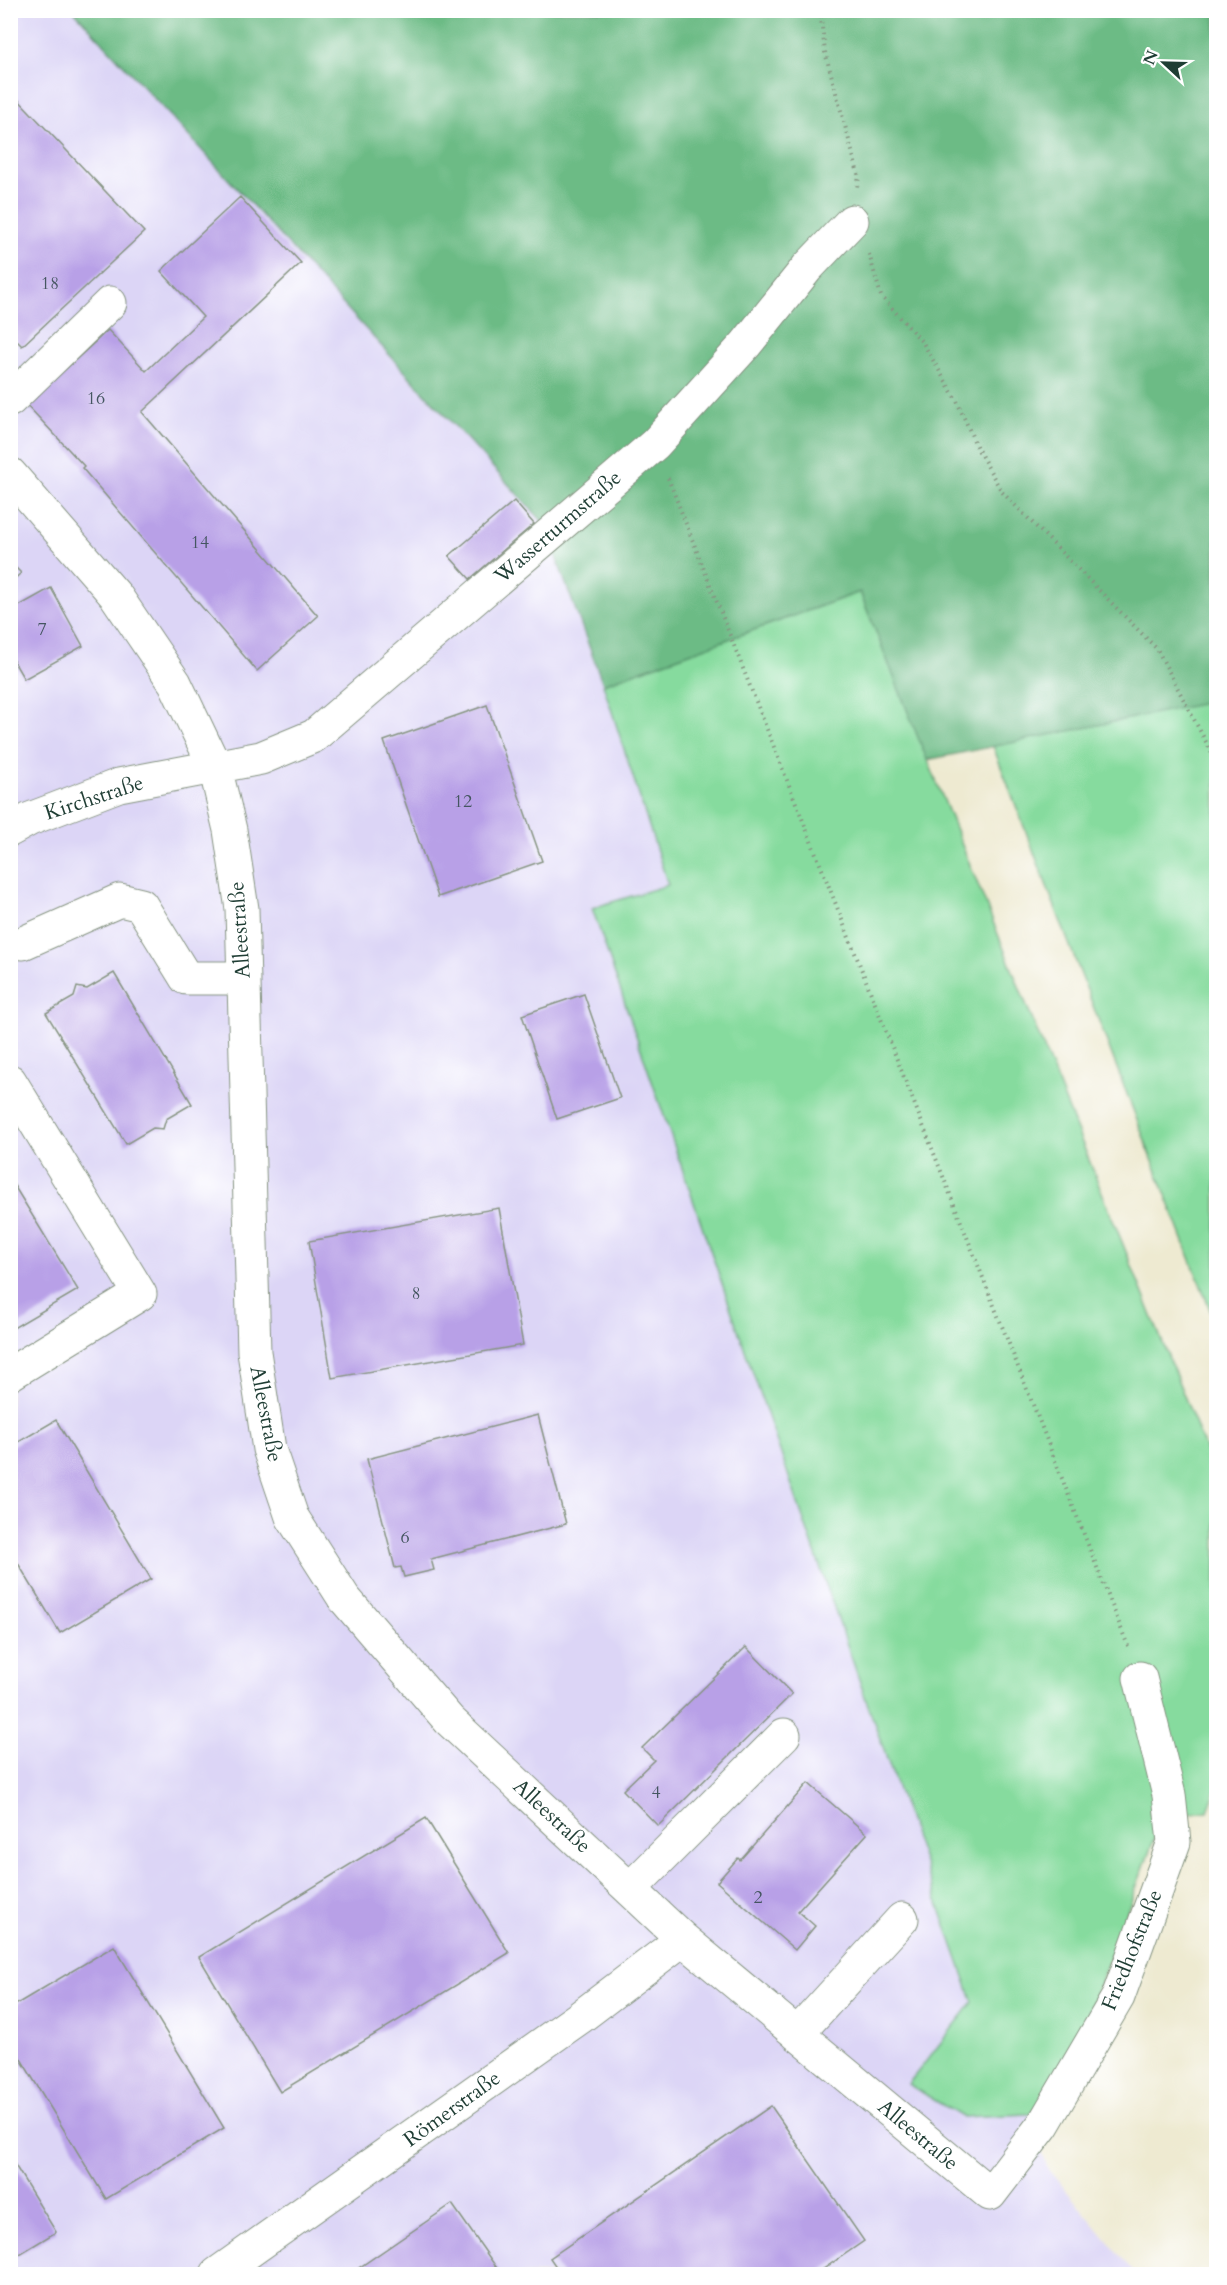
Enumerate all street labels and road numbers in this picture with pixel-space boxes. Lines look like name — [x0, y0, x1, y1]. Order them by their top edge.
street label: Wasserturmstraße — [488, 464, 628, 591]
street label: Kirchstraße — [41, 768, 147, 828]
street label: Alleestraße — [222, 881, 258, 979]
street label: Alleestraße — [242, 1364, 290, 1464]
street label: Alleestraße — [507, 1772, 597, 1860]
street label: Friedhofstraße — [1095, 1885, 1169, 2015]
street label: Römerstraße — [398, 2064, 506, 2154]
street label: Alleestraße — [871, 2093, 965, 2177]

